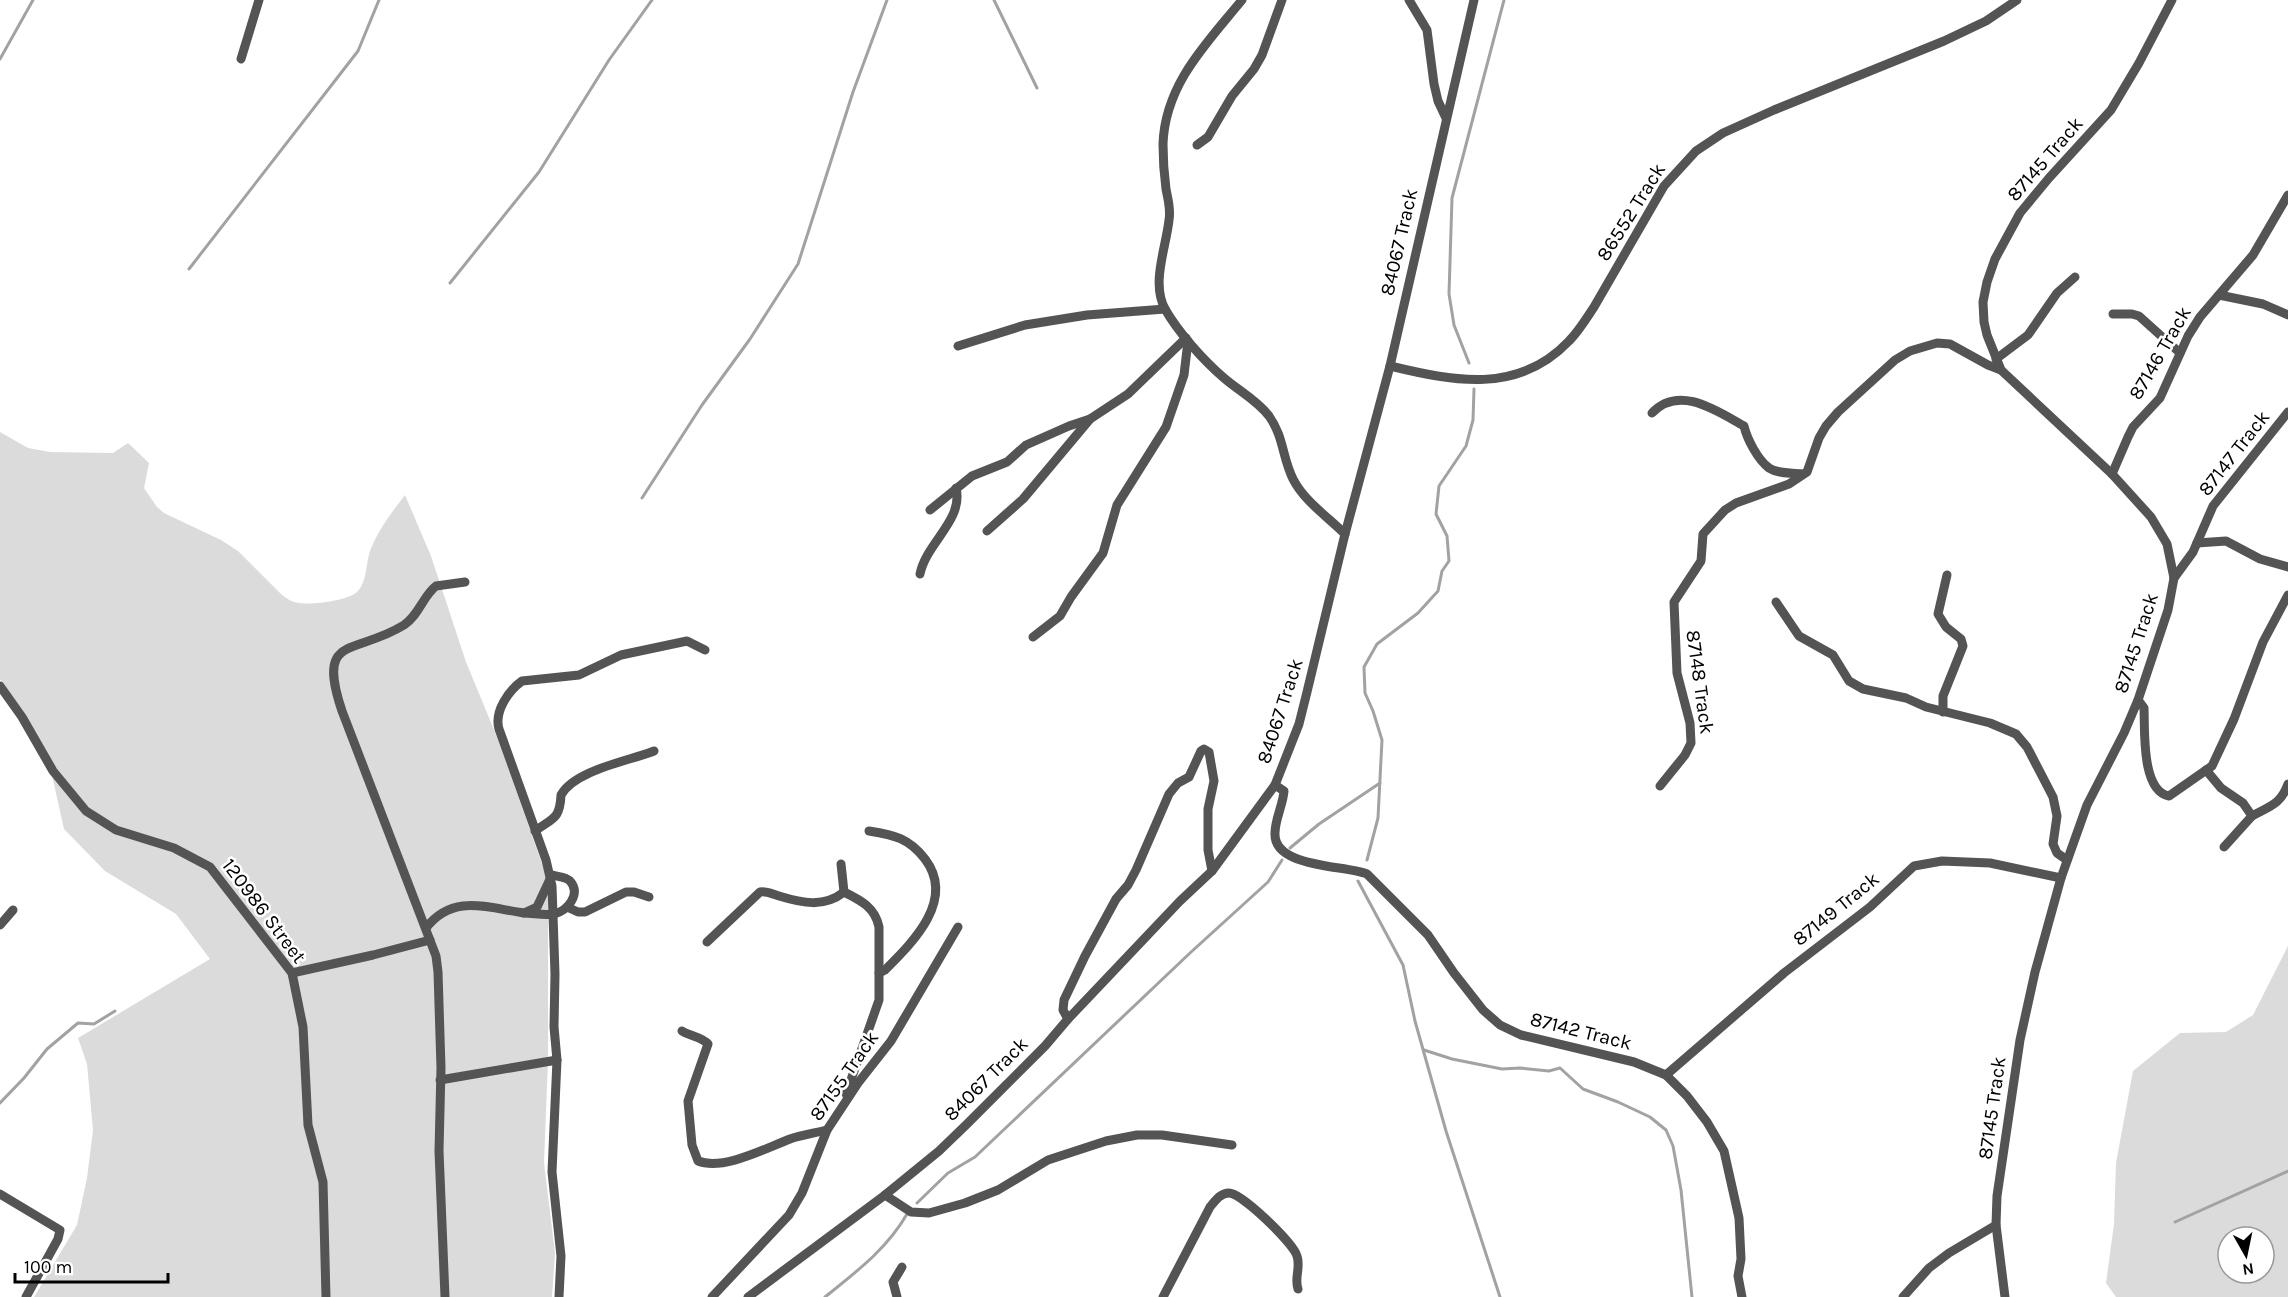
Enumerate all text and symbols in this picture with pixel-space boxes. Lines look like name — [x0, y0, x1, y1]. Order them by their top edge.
street label: 87145 Track — [2002, 112, 2088, 206]
street label: 86552 Track — [1592, 159, 1670, 265]
street label: 84067 Track — [1375, 186, 1423, 298]
street label: 87146 Track — [2124, 302, 2196, 404]
street label: 87147 Track — [2194, 406, 2274, 500]
street label: 87145 Track — [2109, 590, 2163, 696]
street label: 87148 Track — [1681, 628, 1719, 736]
street label: 84067 Track — [1252, 655, 1308, 767]
street label: 120986 Street — [217, 854, 311, 968]
street label: 87149 Track — [1788, 867, 1884, 951]
street label: 87142 Track — [1528, 1007, 1634, 1055]
street label: 87155 Track — [805, 1027, 883, 1125]
street label: 84067 Track — [939, 1032, 1033, 1126]
street label: 87145 Track — [1973, 1055, 2011, 1161]
north arrow — [2216, 1225, 2276, 1285]
scale bar — [15, 1246, 168, 1284]
text: 100 m — [24, 1256, 72, 1278]
text: N — [2241, 1259, 2255, 1280]

